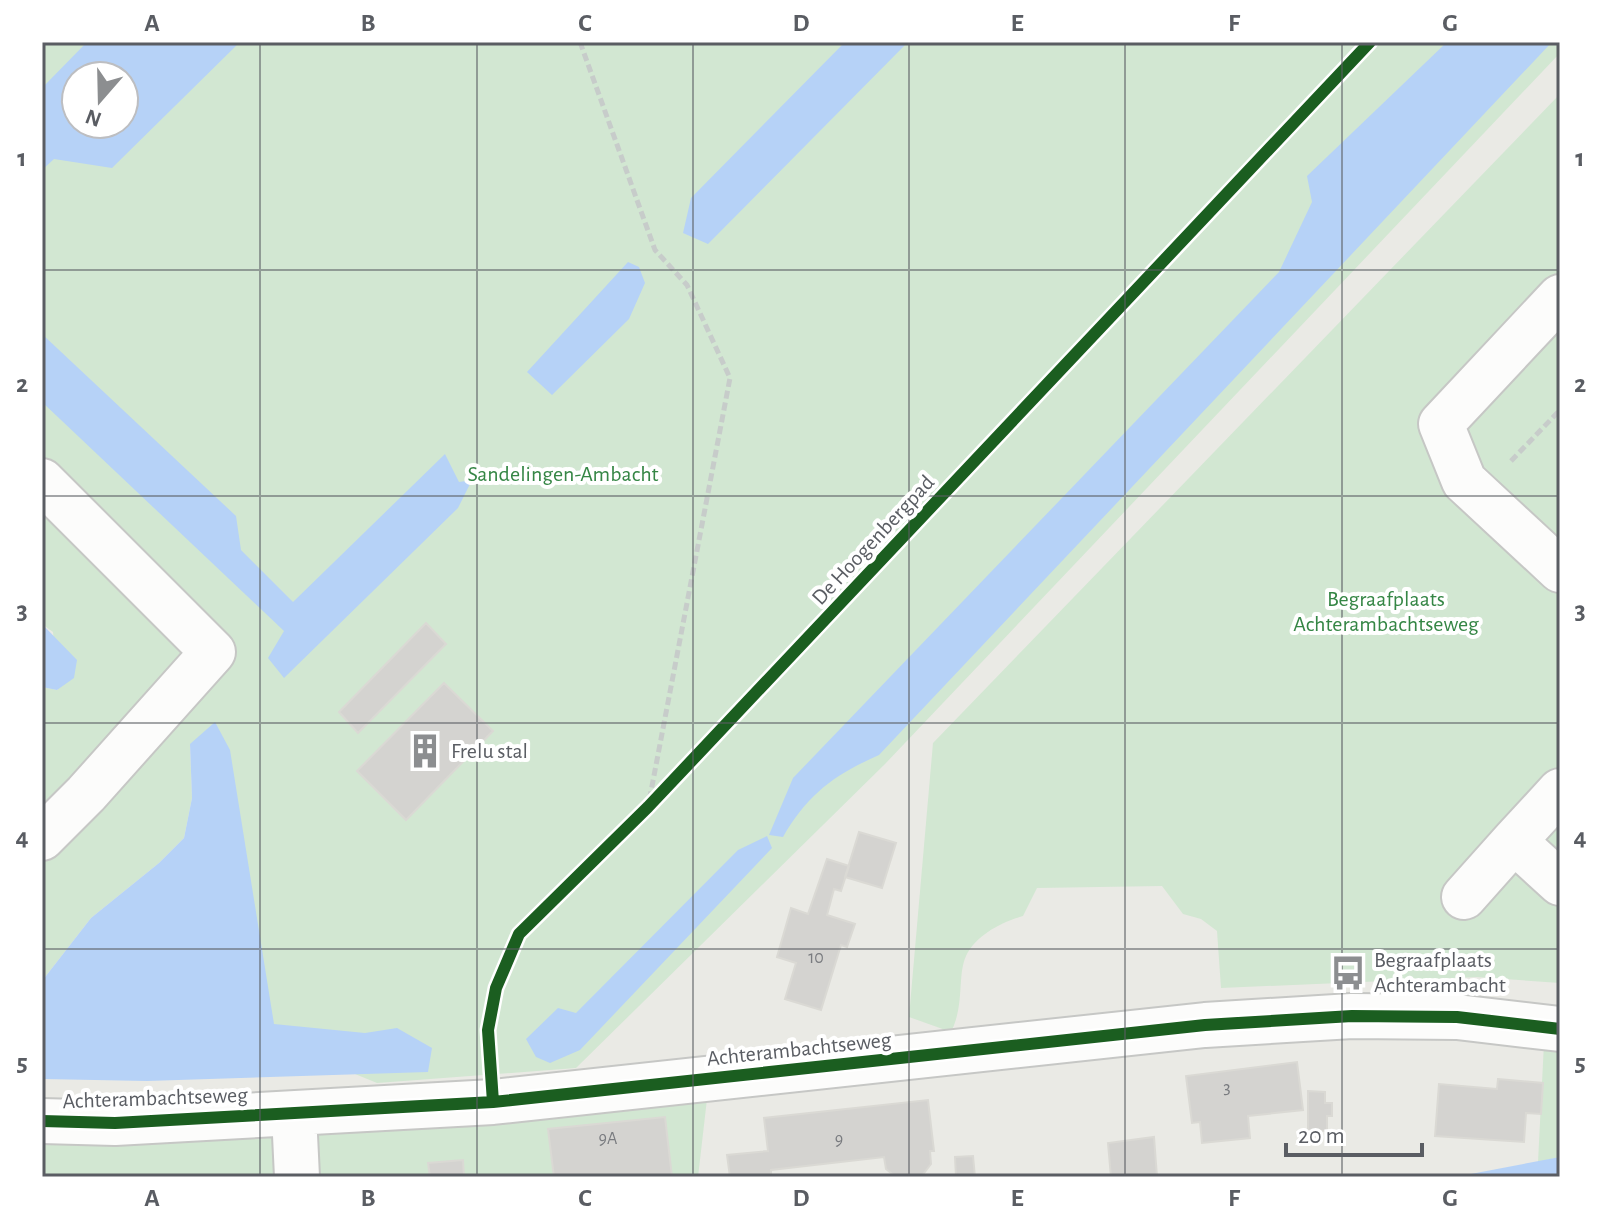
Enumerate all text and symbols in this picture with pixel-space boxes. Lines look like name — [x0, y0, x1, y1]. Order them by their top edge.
text: A — [144, 10, 160, 36]
text: B — [360, 10, 376, 36]
text: C — [578, 10, 592, 36]
text: D — [792, 10, 810, 36]
text: E — [1010, 10, 1024, 36]
text: F — [1228, 10, 1241, 36]
text: G — [1442, 10, 1458, 36]
north arrow — [60, 60, 140, 140]
text: N — [83, 105, 104, 131]
text: 1 — [17, 145, 27, 171]
text: 1 — [1575, 145, 1585, 171]
text: 2 — [16, 371, 28, 397]
text: 2 — [1574, 371, 1586, 397]
park label: Sandelingen-Ambacht — [467, 463, 659, 485]
street label: De Hoogenbergpad — [808, 471, 938, 609]
park label: Begraafplaats Achterambachtseweg — [1293, 588, 1479, 635]
text: 3 — [16, 598, 28, 624]
text: 3 — [1574, 598, 1586, 624]
building icon: Frelu stal — [406, 732, 444, 770]
place label: Frelu stal — [451, 740, 528, 762]
text: 4 — [15, 824, 29, 850]
text: 4 — [1573, 824, 1587, 850]
house number: 10 — [808, 949, 824, 967]
place label: Begraafplaats Achterambacht — [1374, 949, 1506, 996]
bus stop icon: Begraafplaats Achterambacht — [1329, 954, 1367, 992]
street label: Achterambachtseweg — [706, 1028, 893, 1070]
text: 5 — [16, 1050, 28, 1076]
text: 5 — [1574, 1050, 1586, 1076]
house number: 3 — [1223, 1079, 1231, 1097]
street label: Achterambachtseweg — [62, 1084, 248, 1112]
scale bar — [1286, 1107, 1422, 1157]
text: 20 m — [1298, 1124, 1345, 1148]
house number: 9A — [599, 1130, 618, 1148]
house number: 9 — [835, 1131, 843, 1149]
text: A — [144, 1185, 160, 1211]
text: B — [360, 1185, 376, 1211]
text: C — [578, 1185, 592, 1211]
text: D — [792, 1185, 810, 1211]
text: E — [1010, 1185, 1024, 1211]
text: F — [1228, 1185, 1241, 1211]
text: G — [1442, 1185, 1458, 1211]

